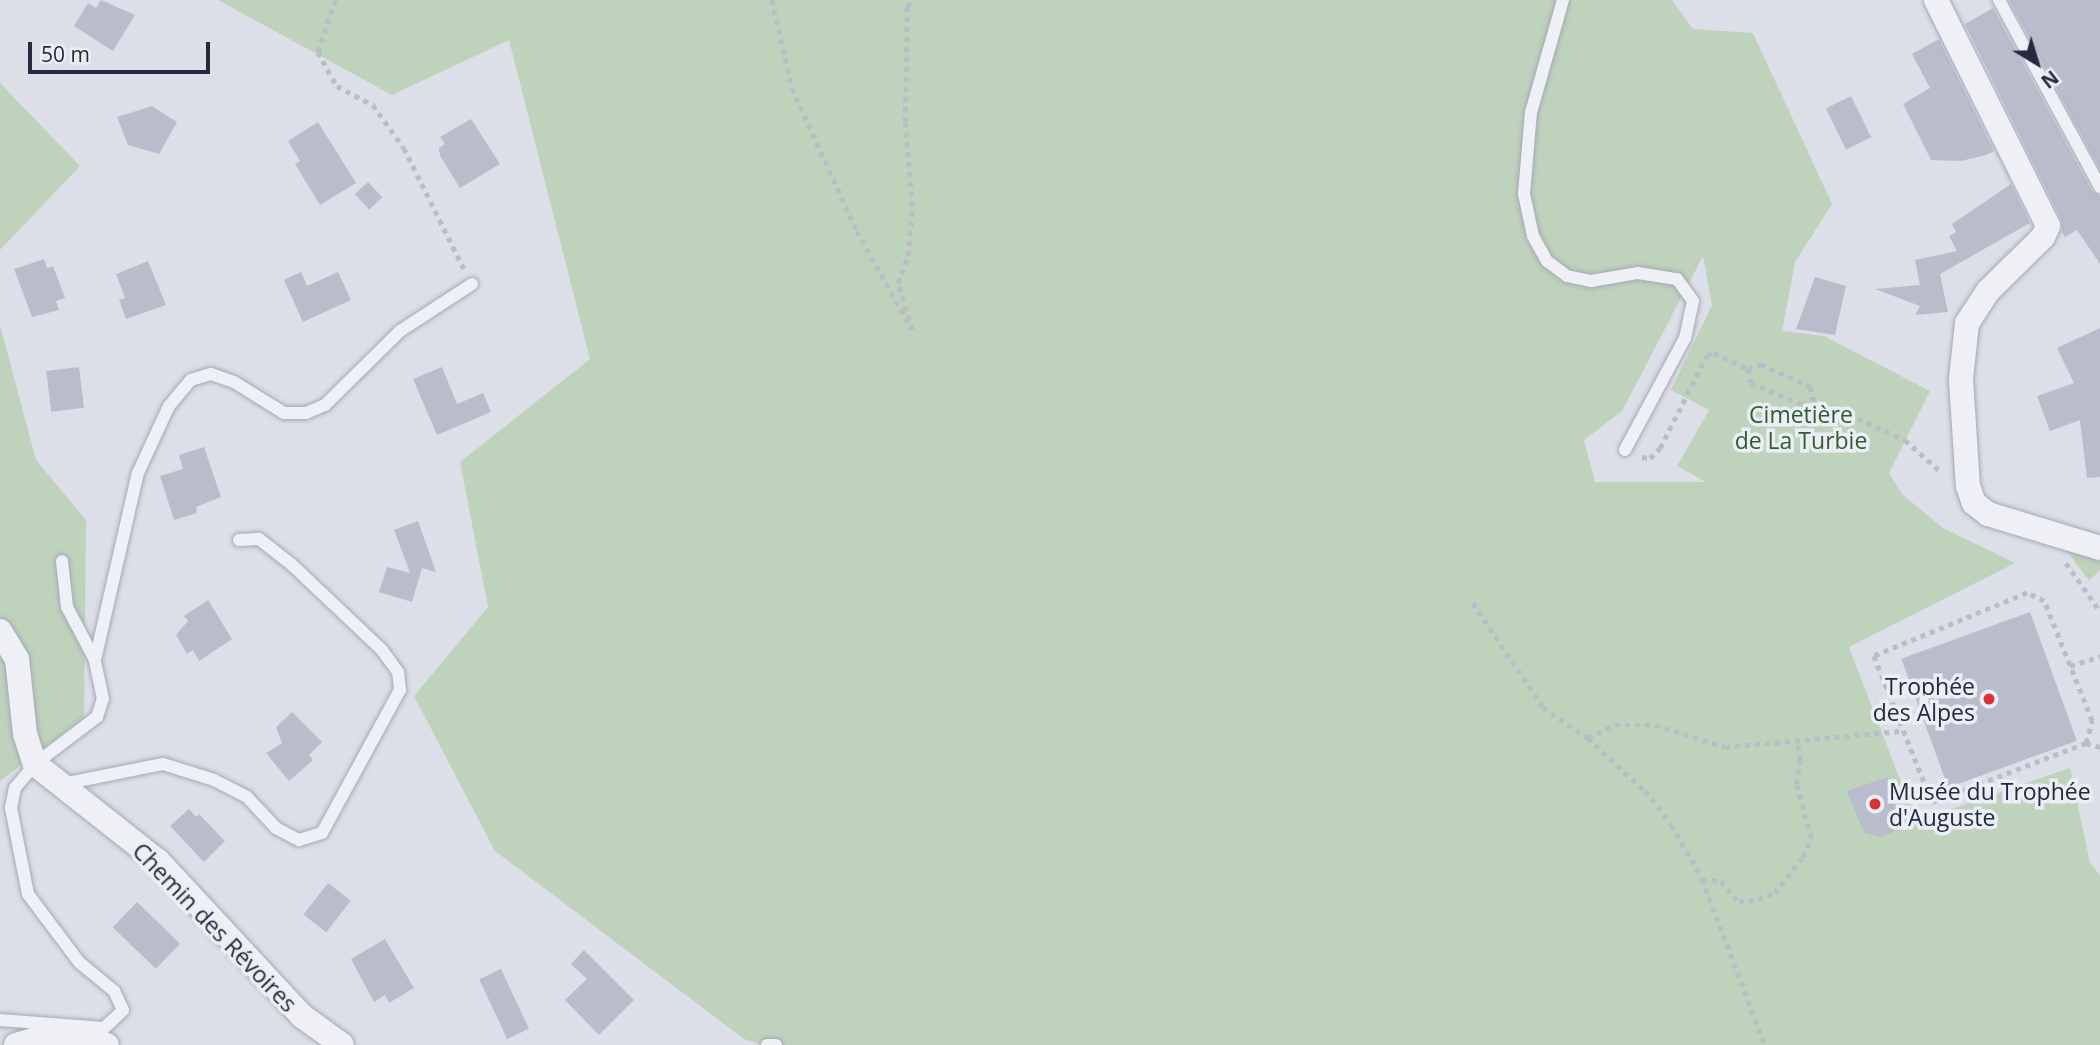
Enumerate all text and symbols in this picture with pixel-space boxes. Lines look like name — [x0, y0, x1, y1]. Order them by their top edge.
scale bar — [32, 28, 214, 72]
north arrow — [2002, 28, 2072, 98]
text: 50 m — [41, 40, 90, 68]
text: N — [2036, 65, 2064, 95]
park label: Cimetière de La Turbie — [1735, 400, 1867, 454]
place label: Trophée des Alpes — [1873, 672, 1975, 726]
marker: Trophée des Alpes — [1981, 691, 1997, 707]
place label: Musée du Trophée d'Auguste — [1889, 777, 2091, 831]
marker: Musée du Trophée d'Auguste — [1867, 796, 1883, 812]
street label: Chemin des Révoires — [127, 837, 303, 1017]

